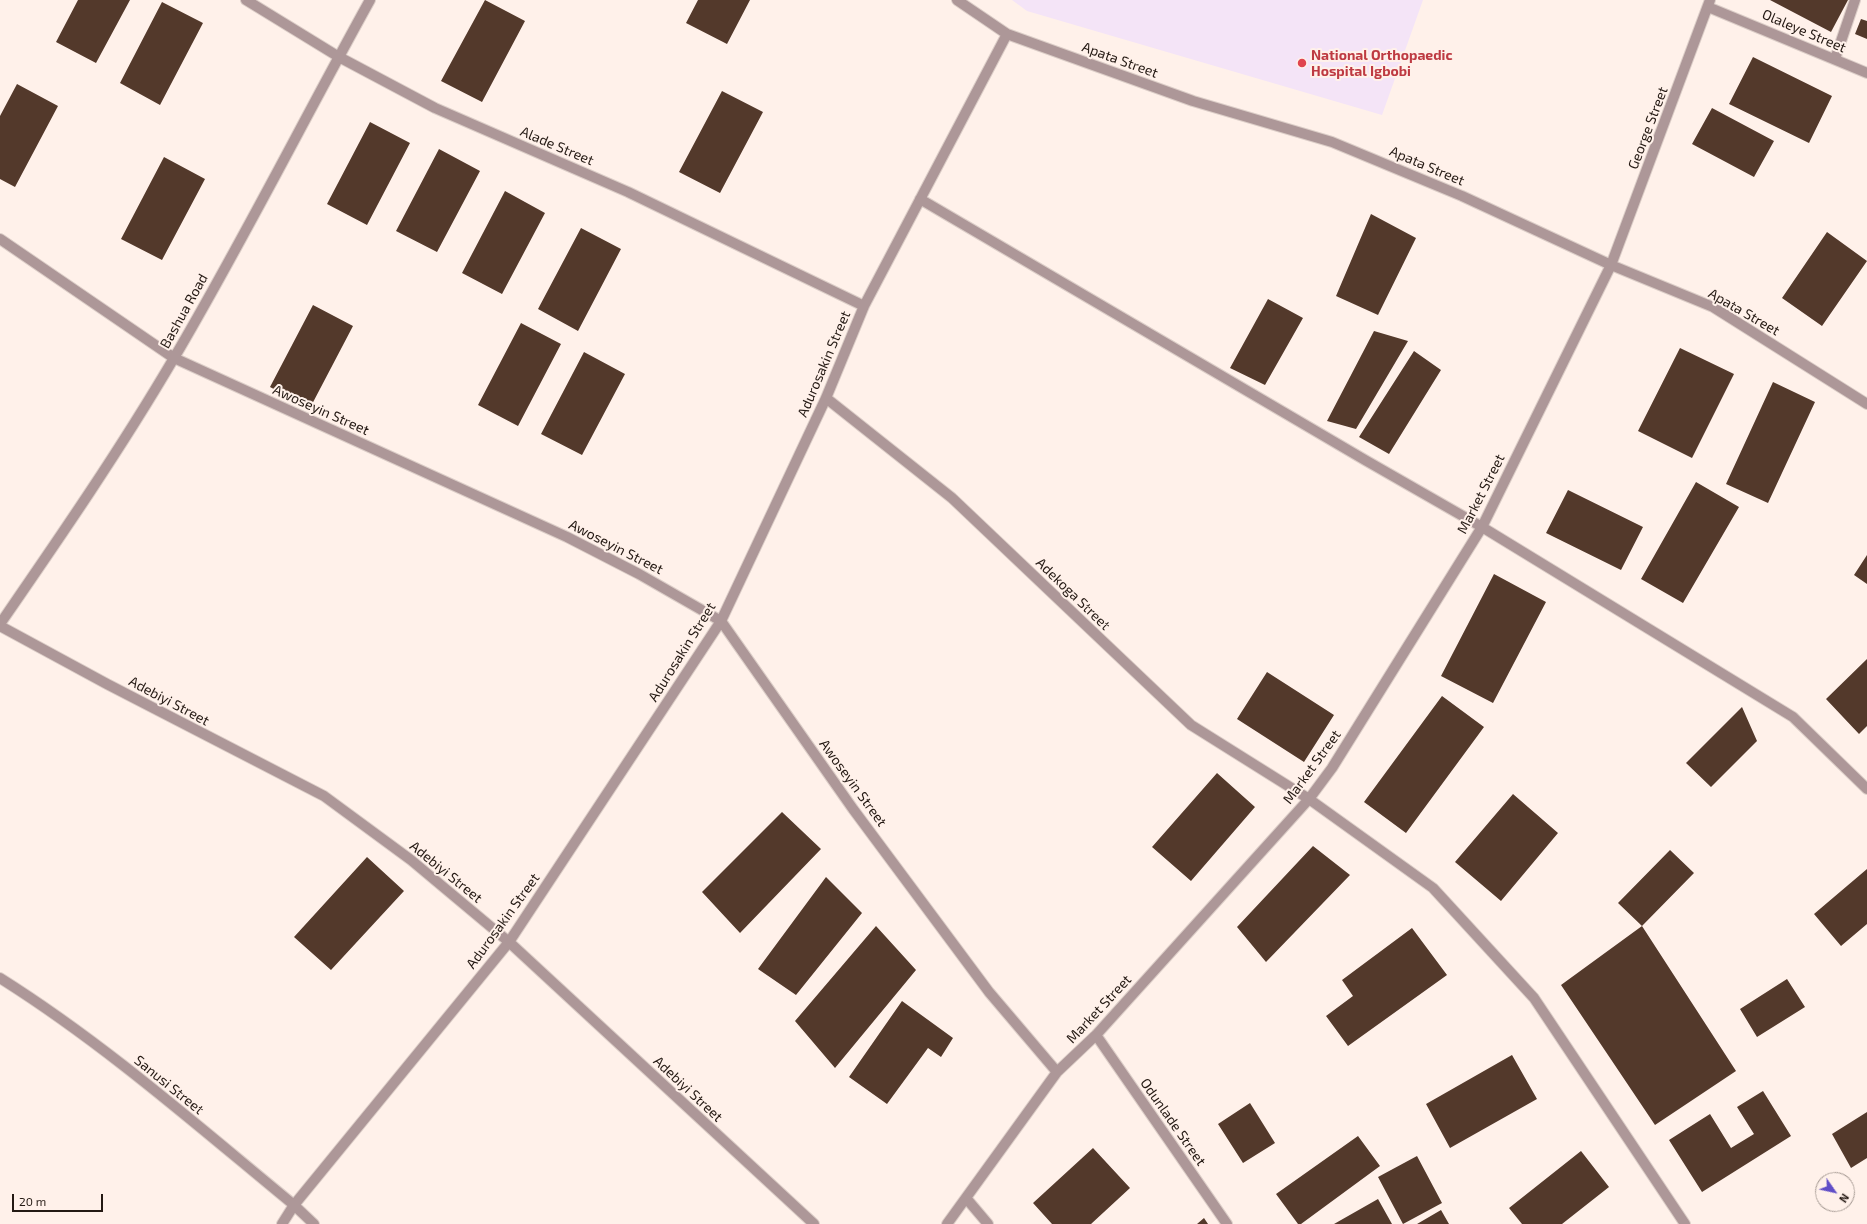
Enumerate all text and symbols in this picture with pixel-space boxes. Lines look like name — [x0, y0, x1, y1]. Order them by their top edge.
street label: Olaleye Street — [1759, 6, 1849, 56]
street label: Apata Street — [1080, 39, 1160, 81]
place label: National Orthopaedic Hospital Igbobi — [1311, 47, 1453, 80]
marker: National Orthopaedic Hospital Igbobi — [1296, 57, 1308, 69]
street label: George Street — [1625, 84, 1671, 172]
street label: Alade Street — [518, 123, 596, 169]
street label: Apata Street — [1387, 143, 1467, 189]
street label: Bashua Road — [157, 271, 211, 351]
street label: Apata Street — [1705, 285, 1783, 339]
street label: Adurosakin Street — [794, 308, 854, 420]
street label: Awoseyin Street — [270, 381, 372, 439]
street label: Market Street — [1454, 451, 1508, 537]
street label: Awoseyin Street — [566, 516, 666, 578]
street label: Adekoga Street — [1032, 554, 1114, 634]
street label: Adurosakin Street — [645, 599, 719, 705]
street label: Adebiyi Street — [126, 673, 212, 729]
street label: Market Street — [1280, 727, 1344, 807]
street label: Awoseyin Street — [816, 736, 890, 830]
street label: Adebiyi Street — [406, 838, 486, 906]
street label: Adurosakin Street — [463, 870, 543, 972]
street label: Market Street — [1063, 971, 1135, 1047]
street label: Sanusi Street — [131, 1052, 207, 1118]
street label: Adebiyi Street — [650, 1053, 726, 1125]
street label: Odunlade Street — [1137, 1075, 1209, 1169]
north arrow — [1815, 1172, 1855, 1212]
scale bar — [14, 1186, 105, 1212]
text: N — [1837, 1191, 1852, 1205]
text: 20 m — [19, 1194, 46, 1208]

